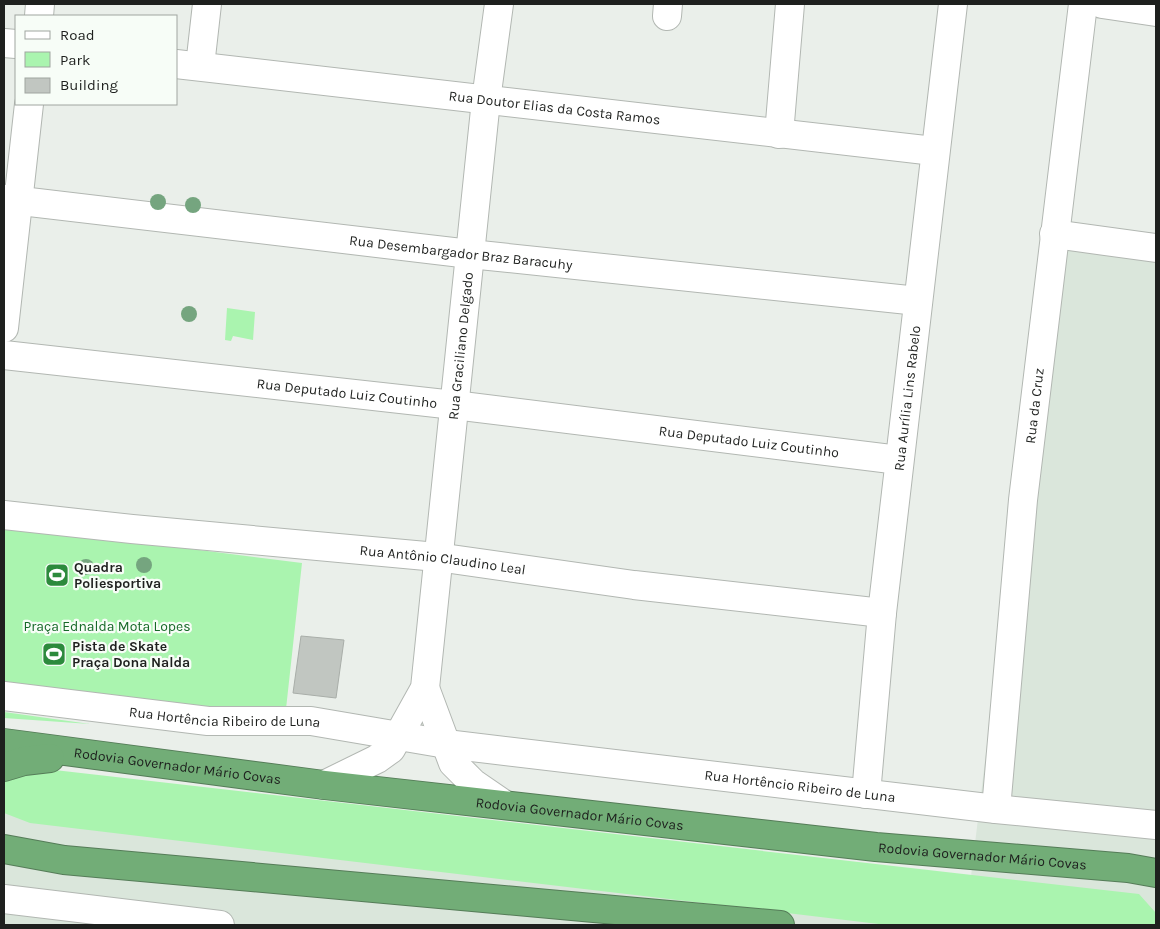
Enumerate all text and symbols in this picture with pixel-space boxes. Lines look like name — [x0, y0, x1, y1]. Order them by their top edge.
legend — [15, 15, 178, 105]
text: Road — [60, 26, 95, 44]
text: Park — [60, 51, 90, 69]
text: Building — [60, 76, 118, 94]
street label: Rua Doutor Elias da Costa Ramos — [448, 87, 661, 129]
street label: Rua Desembargador Braz Baracuhy — [348, 232, 574, 274]
street label: Rua Graciliano Delgado — [445, 271, 477, 421]
street label: Rua Aurília Lins Rabelo — [891, 325, 924, 472]
street label: Rua da Cruz — [1022, 367, 1048, 445]
street label: Rua Deputado Luiz Coutinho — [256, 375, 438, 412]
street label: Rua Deputado Luiz Coutinho — [658, 422, 840, 462]
street label: Rua Antônio Claudino Leal — [359, 542, 527, 579]
place label: Quadra Poliesportiva — [74, 559, 161, 592]
sports icon: Quadra Poliesportiva — [44, 562, 70, 588]
park label: Praça Ednalda Mota Lopes — [23, 618, 191, 635]
place label: Pista de Skate Praça Dona Nalda — [72, 638, 190, 671]
sports icon: Pista de Skate Praça Dona Nalda — [41, 641, 67, 667]
street label: Rua Hortência Ribeiro de Luna — [128, 703, 322, 731]
street label: Rodovia Governador Mário Covas — [73, 744, 282, 788]
street label: Rua Hortêncio Ribeiro de Luna — [704, 767, 896, 806]
street label: Rodovia Governador Mário Covas — [475, 794, 684, 834]
street label: Rodovia Governador Mário Covas — [877, 839, 1087, 874]

